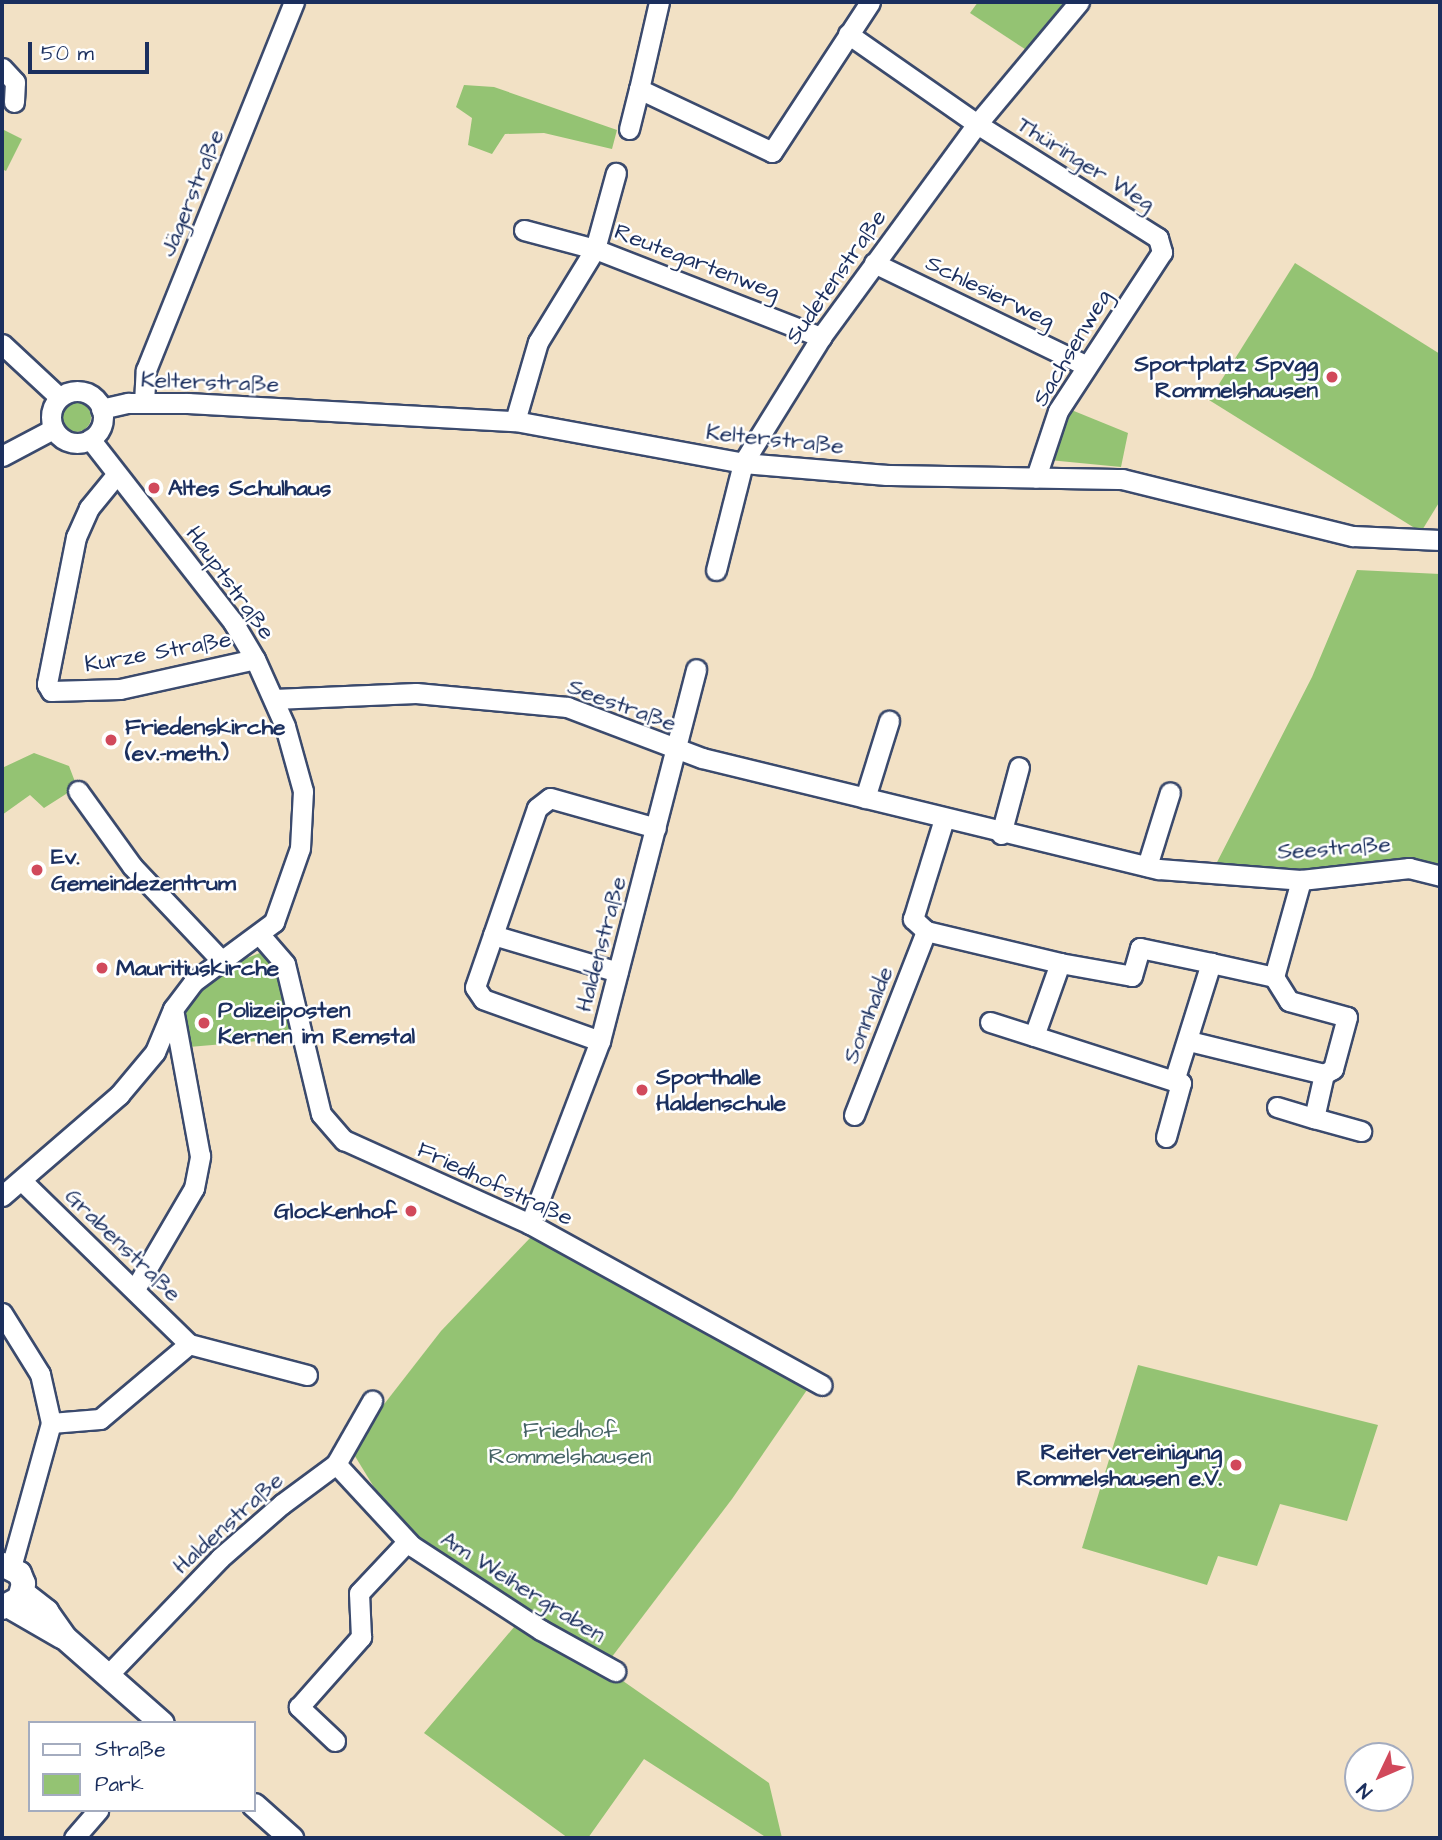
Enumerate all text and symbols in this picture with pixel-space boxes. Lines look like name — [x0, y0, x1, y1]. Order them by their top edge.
scale bar — [32, 28, 152, 72]
text: 50 m — [41, 39, 94, 68]
street label: Thüringer Weg — [1012, 111, 1160, 217]
street label: Jägerstraße — [154, 125, 230, 261]
street label: Sudetenstraße — [779, 204, 893, 350]
street label: Reutegartenweg — [611, 218, 783, 306]
street label: Schlesierweg — [921, 249, 1059, 335]
street label: Sachsenweg — [1026, 285, 1118, 411]
place label: Sportplatz Spvgg Rommelshausen — [1134, 350, 1318, 404]
street label: Kelterstraße — [140, 366, 280, 398]
marker: Sportplatz Spvgg Rommelshausen — [1324, 369, 1340, 385]
street label: Kelterstraße — [705, 418, 845, 460]
place label: Altes Schulhaus — [168, 474, 331, 502]
marker: Altes Schulhaus — [146, 480, 162, 496]
street label: Hauptstraße — [180, 521, 280, 645]
street label: Kurze Straße — [82, 626, 234, 678]
street label: Seestraße — [564, 673, 680, 737]
place label: Friedenskirche (ev.-meth.) — [125, 713, 286, 767]
marker: Friedenskirche (ev.-meth.) — [103, 732, 119, 748]
street label: Seestraße — [1276, 830, 1392, 866]
place label: Ev. Gemeindezentrum — [51, 843, 236, 897]
marker: Ev. Gemeindezentrum — [29, 862, 45, 878]
street label: Haldenstraße — [570, 873, 632, 1015]
place label: Mauritiuskirche — [116, 954, 279, 982]
marker: Mauritiuskirche — [94, 960, 110, 976]
street label: Sonnhalde — [837, 963, 899, 1067]
place label: Polizeiposten Kernen im Remstal — [218, 996, 415, 1050]
marker: Polizeiposten Kernen im Remstal — [196, 1015, 212, 1031]
place label: Sporthalle Haldenschule — [656, 1063, 786, 1117]
marker: Sporthalle Haldenschule — [634, 1082, 650, 1098]
street label: Friedhofstraße — [413, 1136, 577, 1232]
street label: Grabenstraße — [59, 1183, 187, 1307]
place label: Glockenhof — [274, 1197, 397, 1225]
marker: Glockenhof — [403, 1203, 419, 1219]
park label: Friedhof Rommelshausen — [489, 1416, 651, 1470]
place label: Reitervereinigung Rommelshausen e.V. — [1016, 1438, 1222, 1492]
marker: Reitervereinigung Rommelshausen e.V. — [1228, 1457, 1244, 1473]
street label: Haldenstraße — [167, 1466, 289, 1580]
street label: Am Weihergraben — [436, 1525, 610, 1649]
legend — [28, 1721, 256, 1812]
text: Straße — [95, 1735, 166, 1764]
north arrow — [1344, 1742, 1414, 1812]
text: Park — [95, 1770, 144, 1799]
text: N — [1351, 1777, 1379, 1804]

